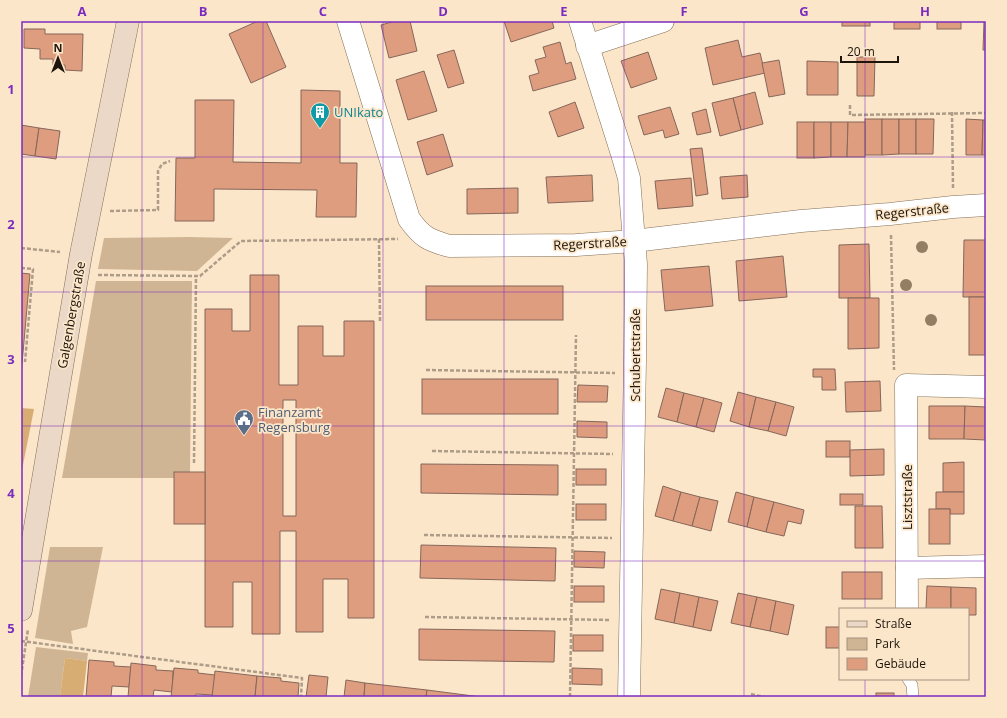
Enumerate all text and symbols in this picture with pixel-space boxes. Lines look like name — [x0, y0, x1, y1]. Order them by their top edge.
text: A — [78, 2, 87, 20]
text: B — [199, 2, 208, 20]
text: C — [319, 2, 327, 20]
text: D — [438, 2, 448, 20]
text: E — [560, 2, 568, 20]
text: F — [680, 2, 688, 20]
text: G — [799, 2, 809, 20]
text: H — [920, 2, 930, 20]
north arrow — [38, 38, 78, 78]
scale bar — [841, 38, 898, 64]
text: N — [54, 40, 62, 55]
text: 20 m — [847, 43, 875, 60]
text: 1 — [7, 80, 15, 98]
building icon: UNIkato — [309, 101, 331, 129]
place label: UNIkato — [334, 103, 384, 121]
street label: Regerstraße — [874, 198, 950, 224]
text: 2 — [7, 215, 15, 233]
street label: Regerstraße — [553, 232, 627, 254]
street label: Galgenbergstraße — [53, 260, 89, 370]
street label: Schubertstraße — [626, 308, 644, 402]
text: 3 — [7, 350, 15, 368]
place label: Finanzamt Regensburg — [258, 403, 330, 436]
public building icon: Finanzamt Regensburg — [233, 408, 255, 436]
street label: Lisztstraße — [898, 464, 916, 530]
text: 4 — [7, 484, 15, 502]
legend — [839, 608, 969, 680]
text: Straße — [875, 615, 912, 632]
text: 5 — [7, 619, 15, 637]
text: Park — [875, 635, 901, 652]
text: Gebäude — [875, 655, 926, 672]

